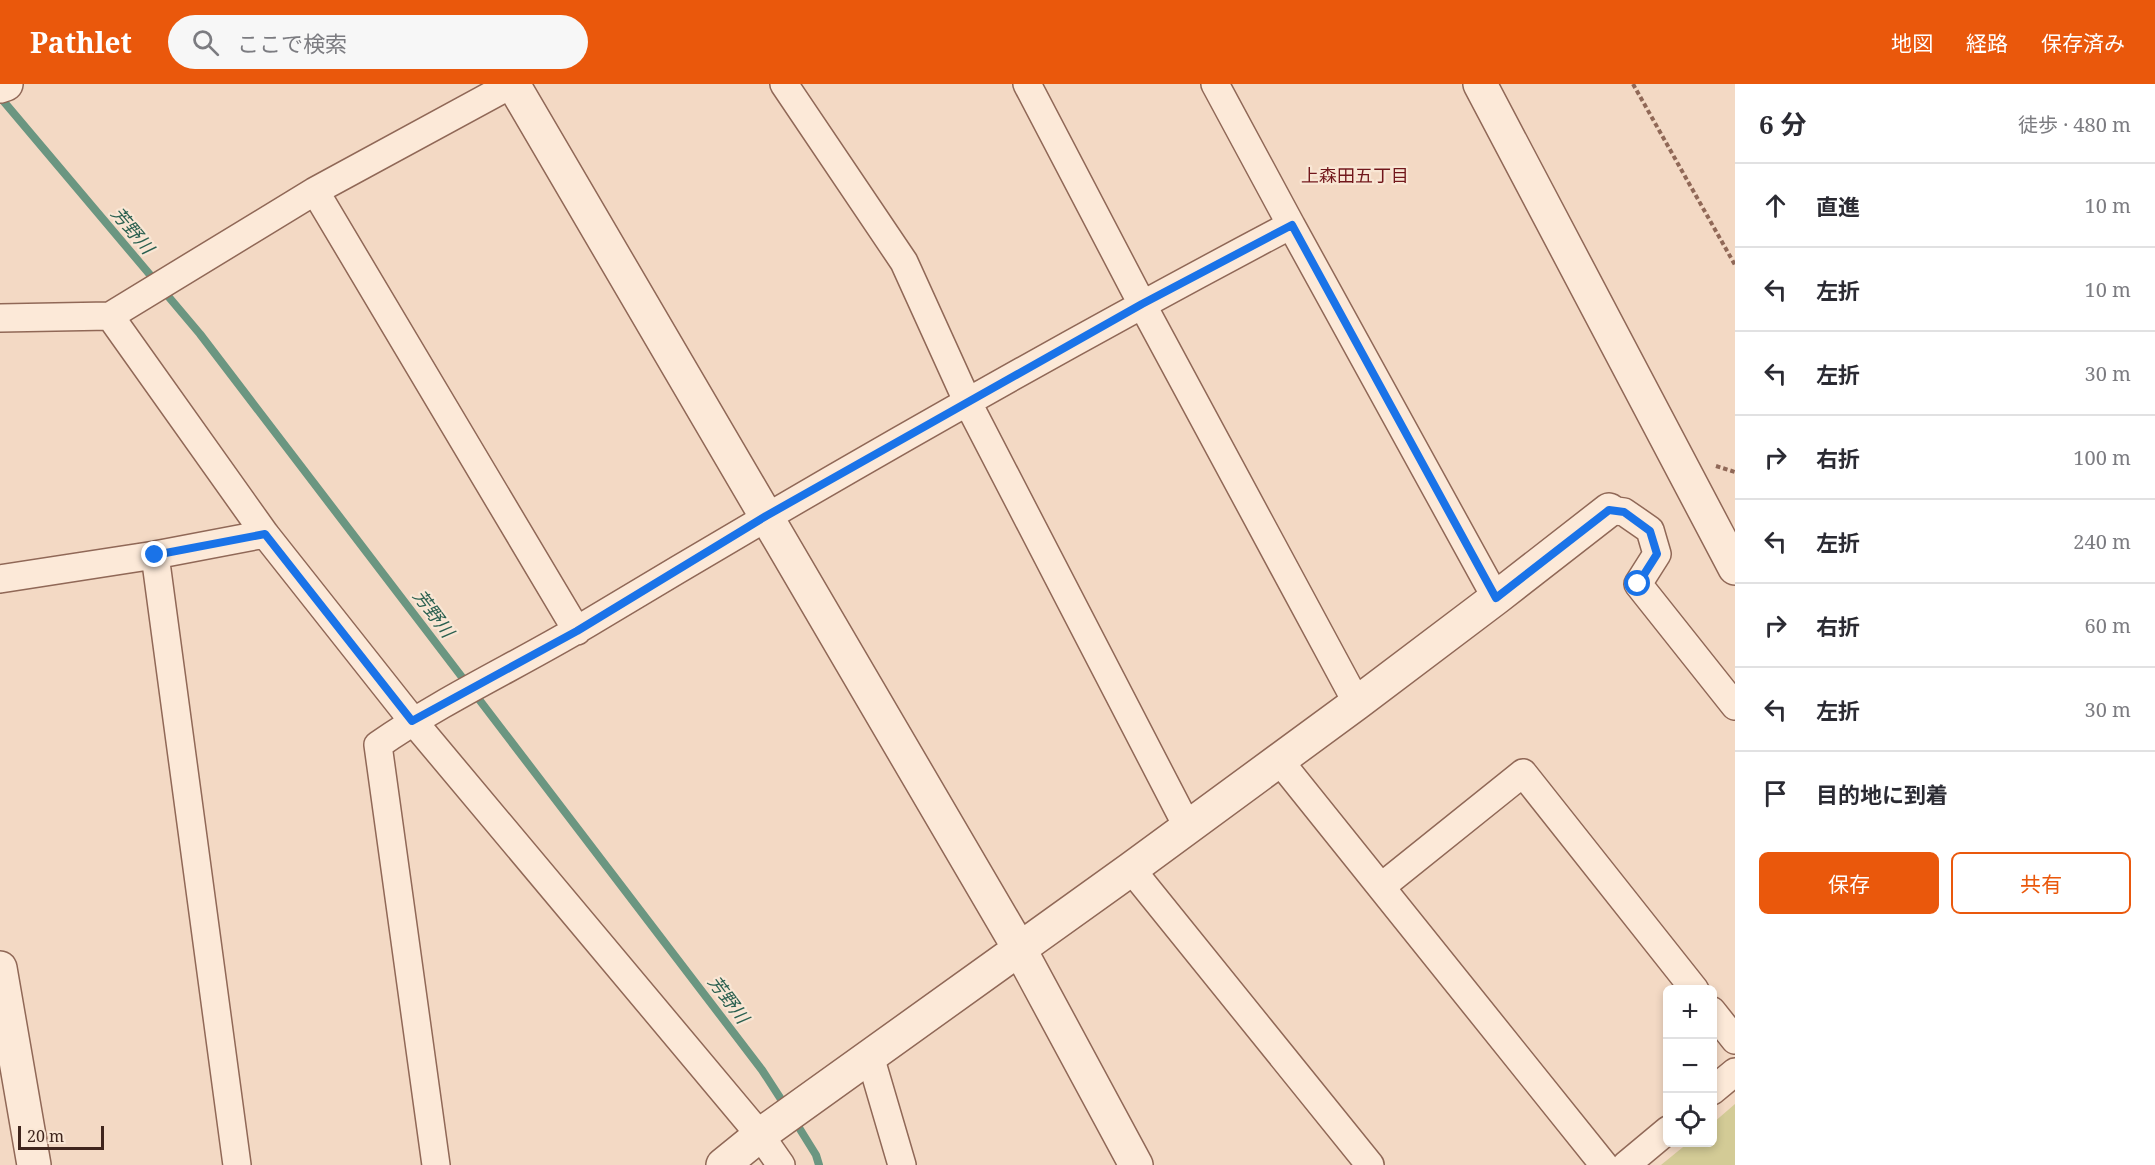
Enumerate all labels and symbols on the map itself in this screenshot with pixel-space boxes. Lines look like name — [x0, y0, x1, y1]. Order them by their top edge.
district label: 上森田五丁目 — [1301, 163, 1409, 187]
water label: 芳野川 — [106, 202, 161, 260]
route end — [141, 541, 167, 567]
route start — [1624, 570, 1650, 596]
water label: 芳野川 — [408, 584, 461, 643]
water label: 芳野川 — [703, 970, 756, 1029]
scale bar — [18, 1123, 104, 1150]

